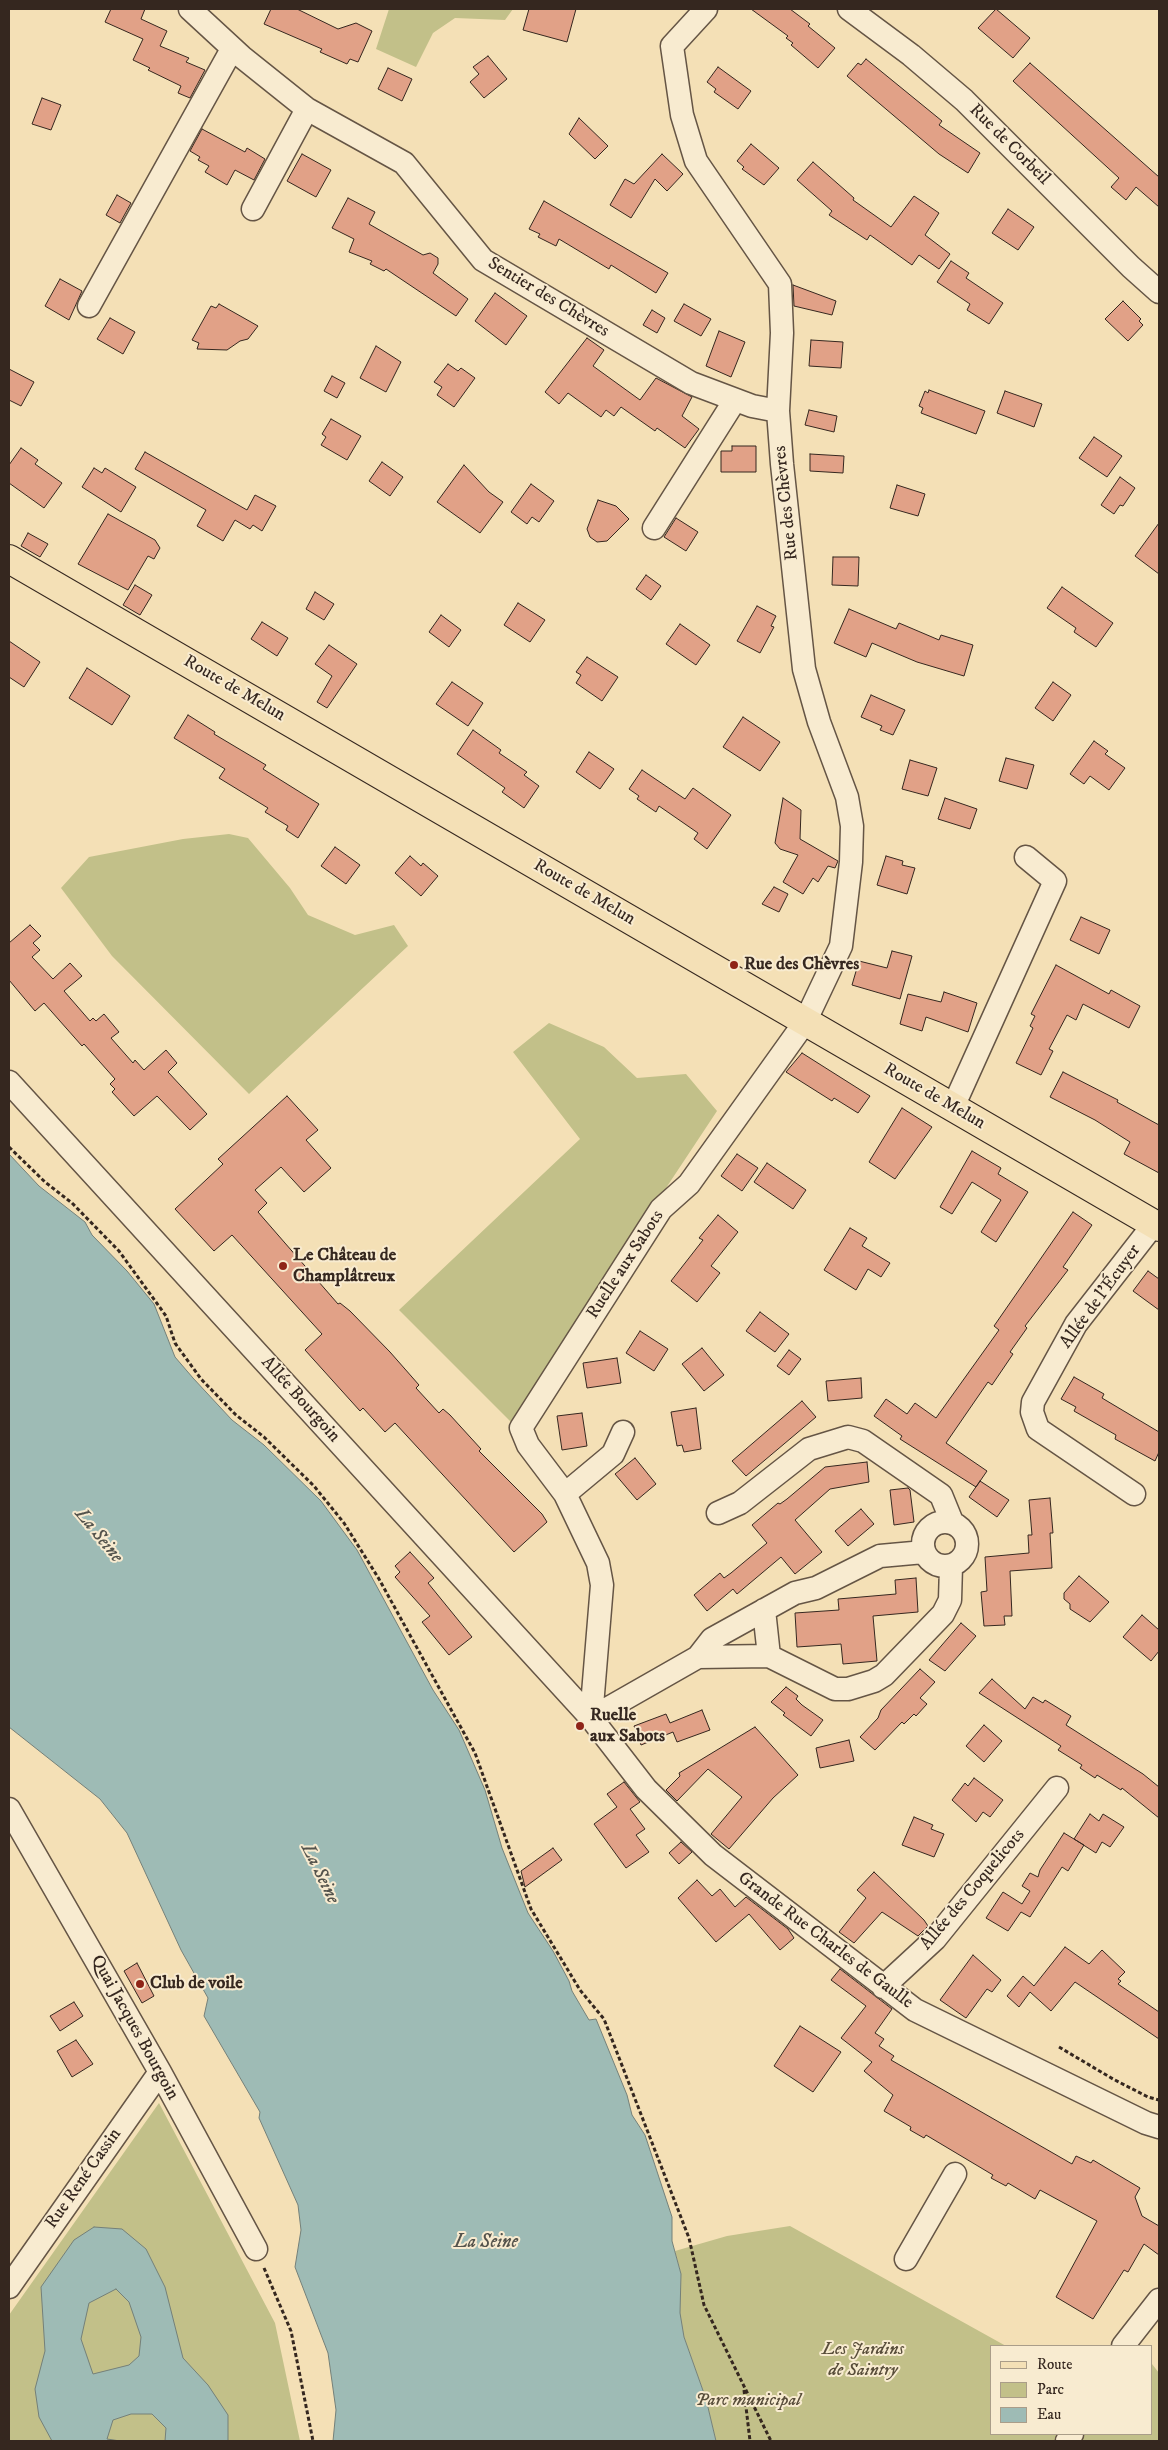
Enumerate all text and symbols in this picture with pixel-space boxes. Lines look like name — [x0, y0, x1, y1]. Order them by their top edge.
street label: Rue de Corbeil — [964, 100, 1054, 190]
street label: Sentier des Chèvres — [483, 253, 613, 343]
street label: Rue des Chèvres — [770, 445, 804, 561]
street label: Route de Melun — [179, 651, 289, 727]
street label: Route de Melun — [529, 855, 639, 931]
place label: Rue des Chèvres — [744, 954, 859, 976]
marker: Rue des Chèvres — [728, 959, 740, 971]
street label: Route de Melun — [879, 1059, 989, 1135]
street label: Ruelle aux Sabots — [583, 1207, 669, 1323]
street label: Allée de l'Écuyer — [1056, 1241, 1146, 1353]
place label: Le Château de Champlâtreux — [293, 1245, 396, 1288]
marker: Le Château de Champlâtreux — [277, 1260, 289, 1272]
street label: Allée Bourgoin — [256, 1353, 344, 1447]
water label: La Seine — [69, 1504, 127, 1568]
place label: Ruelle aux Sabots — [590, 1705, 665, 1748]
marker: Ruelle aux Sabots — [574, 1720, 586, 1732]
street label: Allée des Coquelicots — [916, 1825, 1030, 1955]
water label: La Seine — [295, 1840, 343, 1908]
street label: Grande Rue Charles de Gaulle — [733, 1868, 917, 2014]
street label: Quai Jacques Bourgoin — [85, 1952, 183, 2104]
place label: Club de voile — [150, 1973, 243, 1995]
marker: Club de voile — [134, 1978, 146, 1990]
street label: Rue René Cassin — [41, 2125, 127, 2233]
water label: La Seine — [454, 2232, 518, 2254]
park label: Les Jardins de Saintry — [822, 2339, 904, 2382]
legend — [990, 2345, 1153, 2435]
text: Route — [1037, 2355, 1072, 2374]
text: Parc — [1037, 2380, 1064, 2399]
park label: Parc municipal — [695, 2390, 801, 2412]
text: Eau — [1037, 2405, 1061, 2424]

